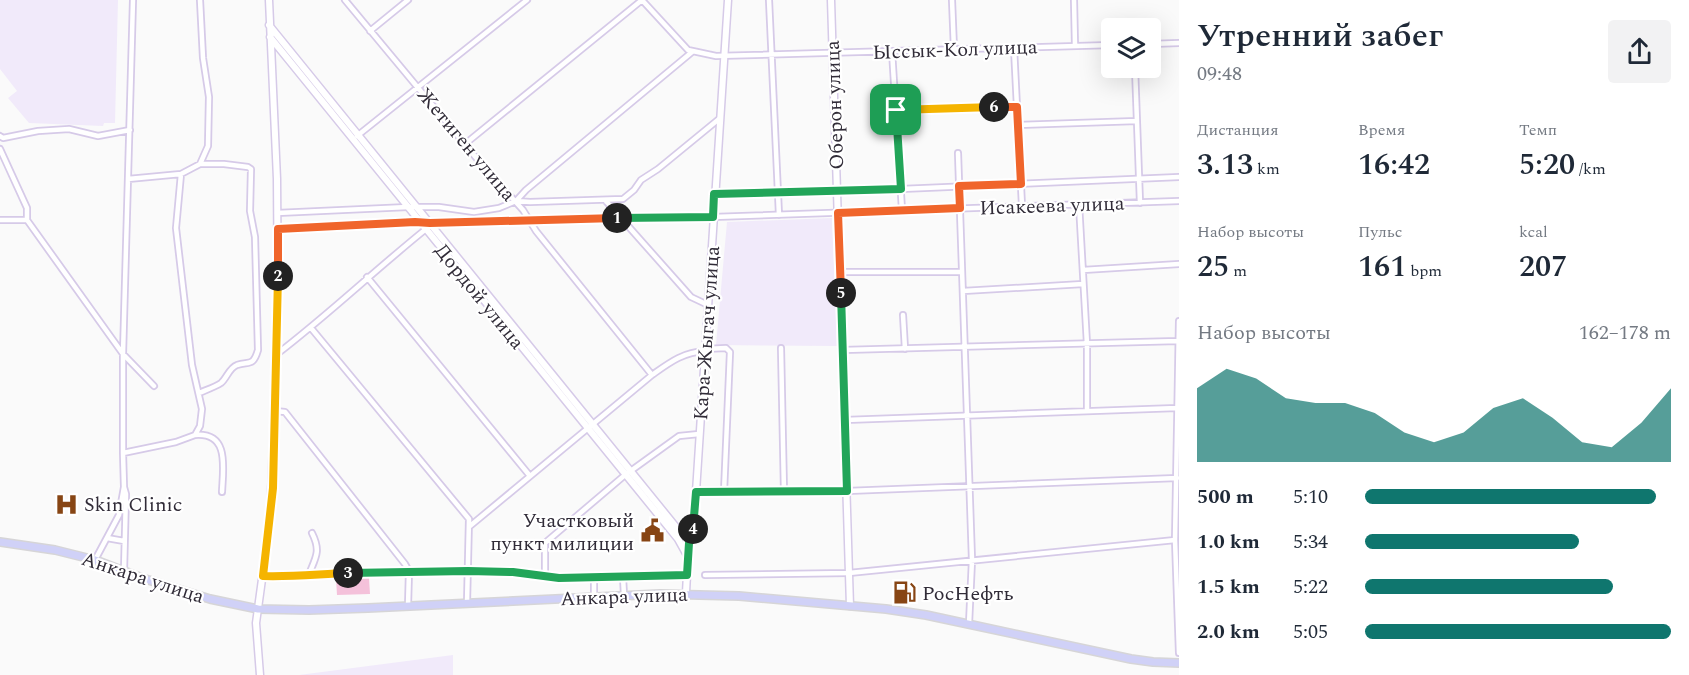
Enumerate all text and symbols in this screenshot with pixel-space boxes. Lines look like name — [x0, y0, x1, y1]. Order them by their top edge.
text: Утренний забег — [1197, 11, 1443, 61]
map controls — [1101, 18, 1161, 78]
button: layers — [1101, 18, 1161, 78]
button: share — [1608, 20, 1671, 83]
street label: Ыссык-Кол улица — [872, 32, 1038, 68]
street label: Оберон улица — [818, 39, 852, 170]
text: 09:48 — [1197, 59, 1242, 89]
street label: Жетиген улица — [409, 81, 523, 208]
pin — [870, 84, 921, 135]
pin: 6 — [979, 92, 1009, 122]
icon: arrive — [879, 93, 912, 126]
text: 6 — [990, 95, 998, 119]
text: Дистанция — [1197, 118, 1279, 142]
text: Время — [1358, 118, 1405, 142]
text: Темп — [1519, 118, 1557, 142]
text: 3.13 — [1197, 142, 1253, 188]
text: 16:42 — [1358, 142, 1430, 188]
text: 5:20 — [1519, 142, 1575, 188]
text: km — [1253, 157, 1280, 181]
text: /km — [1575, 157, 1606, 181]
street label: Исакеева улица — [979, 188, 1125, 224]
pin: 1 — [602, 203, 632, 233]
text: 1 — [613, 206, 621, 230]
text: Набор высоты — [1197, 220, 1304, 244]
text: Пульс — [1358, 220, 1402, 244]
text: kcal — [1519, 220, 1548, 244]
street label: Дордой улица — [427, 237, 532, 356]
text: 25 — [1197, 244, 1229, 290]
text: 161 — [1358, 244, 1406, 290]
text: 207 — [1519, 244, 1567, 290]
street label: Кара-Жыгач улица — [686, 245, 728, 421]
text: m — [1229, 259, 1247, 283]
text: bpm — [1406, 259, 1442, 283]
pin: 2 — [263, 261, 293, 291]
text: 2 — [274, 264, 282, 288]
pin: 5 — [826, 278, 856, 308]
text: 5 — [837, 281, 845, 305]
text: Набор высоты — [1197, 318, 1331, 348]
text: 162–178 m — [1579, 318, 1671, 348]
text: 500 m — [1197, 482, 1254, 512]
text: 5:10 — [1293, 482, 1328, 512]
place label: Skin Clinic — [84, 490, 182, 520]
hospital icon: Skin Clinic — [53, 491, 79, 517]
place label: Участковый пункт милиции — [490, 506, 634, 559]
pin: 4 — [678, 514, 708, 544]
text: 4 — [689, 517, 697, 541]
public building icon: Участковый пункт милиции — [639, 518, 665, 544]
text: 1.0 km — [1197, 527, 1260, 557]
text: 5:34 — [1293, 527, 1328, 557]
street label: Анкара улица — [77, 544, 208, 612]
pin: 3 — [333, 558, 363, 588]
text: 3 — [344, 561, 352, 585]
text: 1.5 km — [1197, 572, 1260, 602]
text: 5:22 — [1293, 572, 1328, 602]
place label: РосНефть — [922, 579, 1013, 609]
street label: Анкара улица — [560, 580, 689, 614]
fuel station icon: РосНефть — [891, 580, 917, 606]
text: 2.0 km — [1197, 617, 1260, 647]
text: 5:05 — [1293, 617, 1328, 647]

